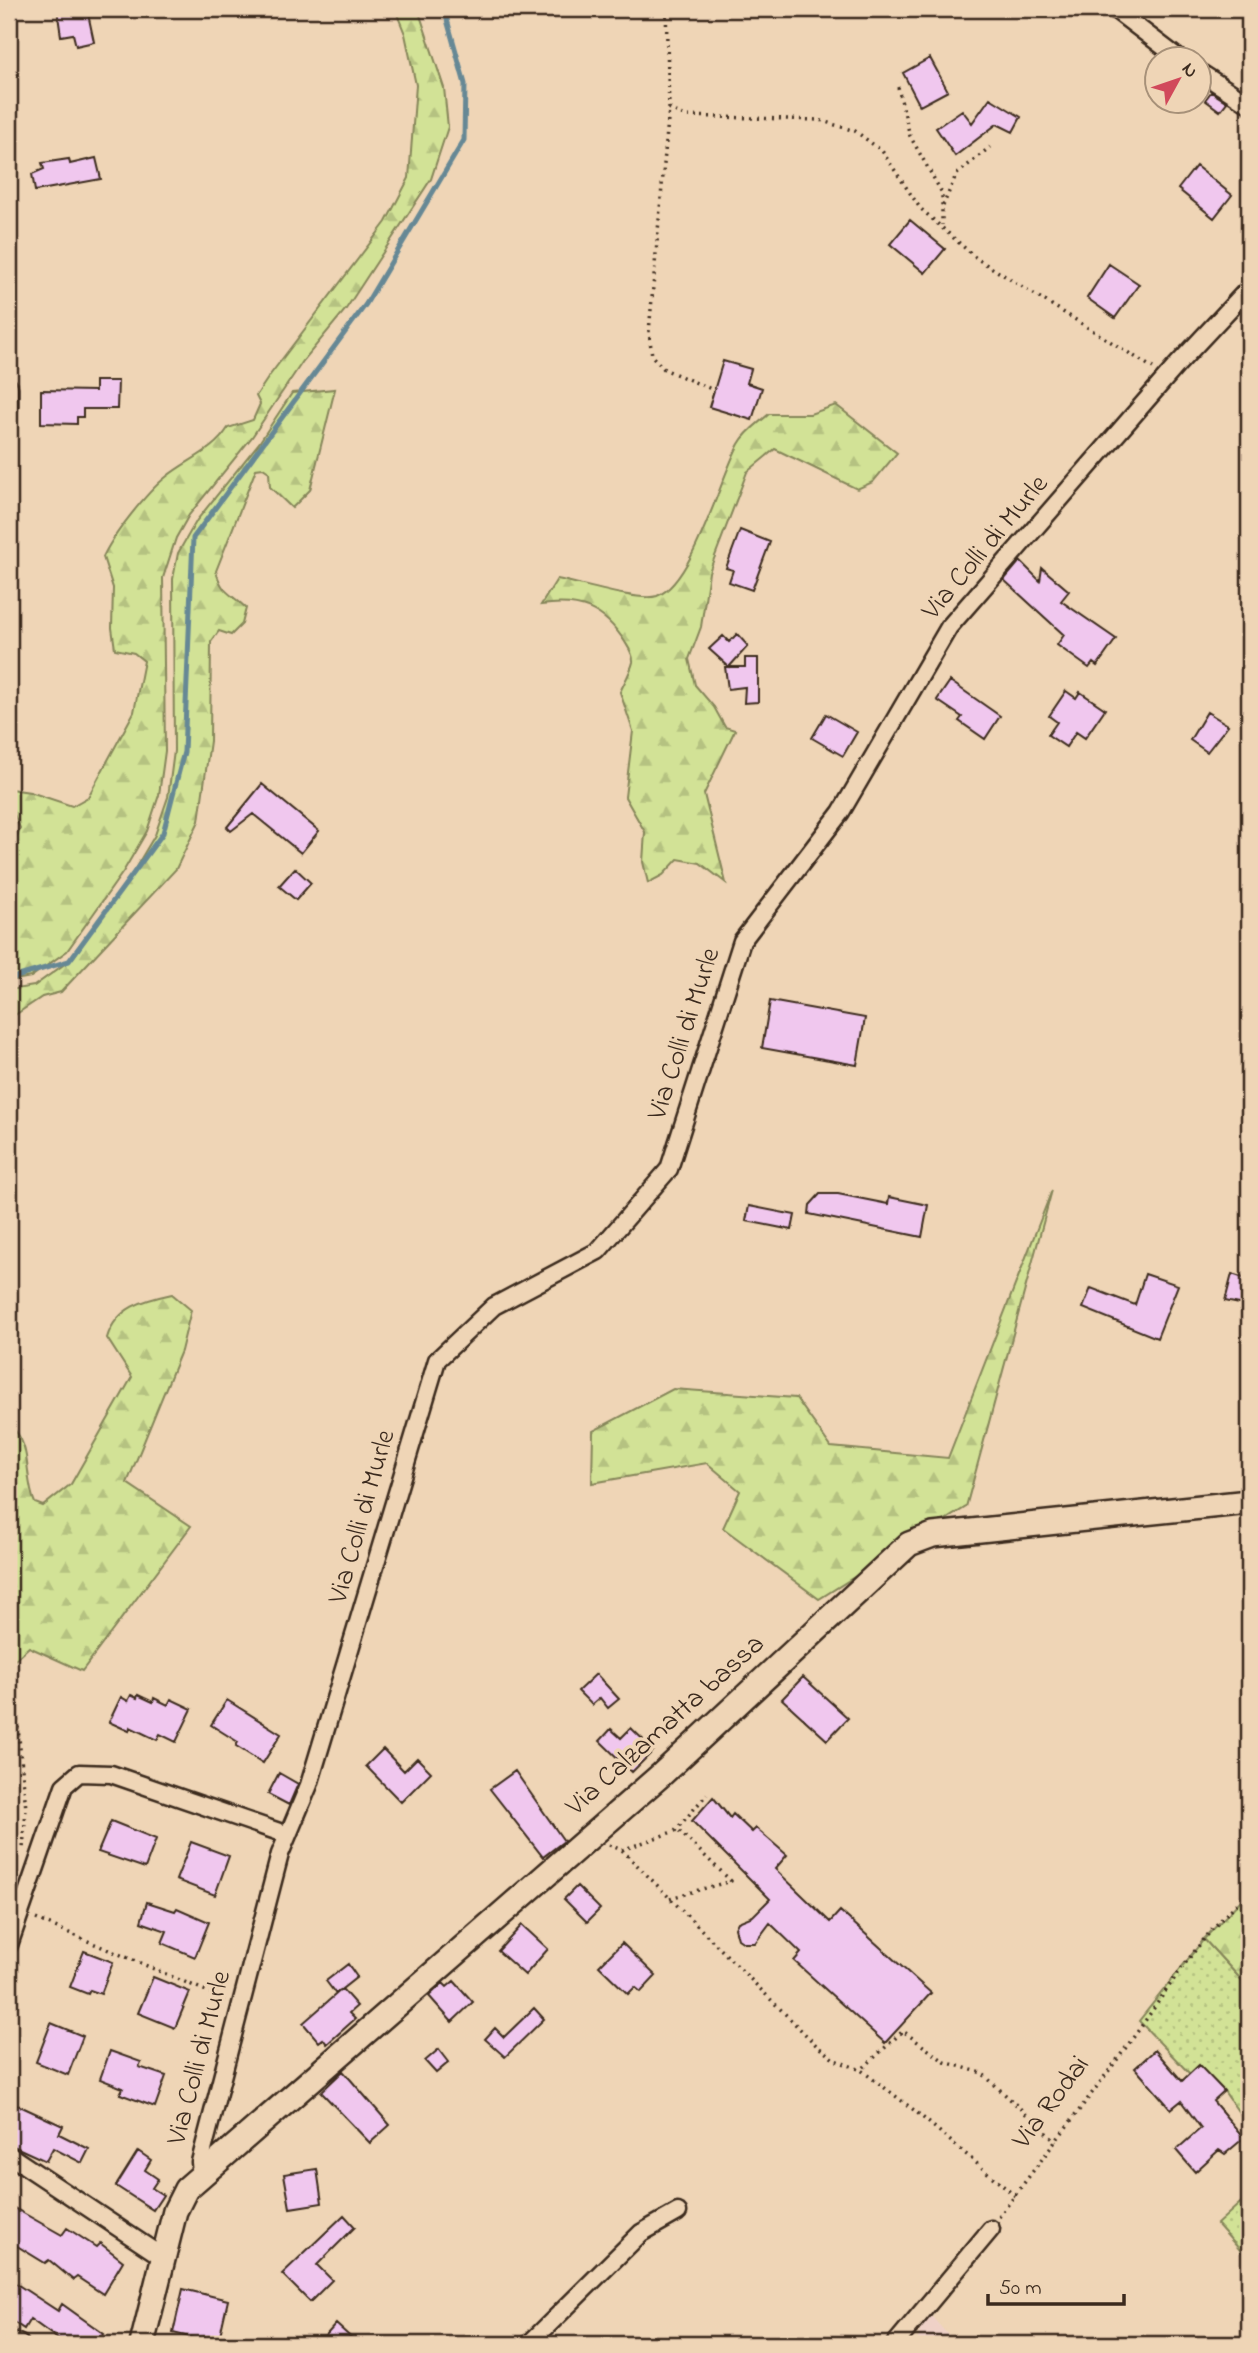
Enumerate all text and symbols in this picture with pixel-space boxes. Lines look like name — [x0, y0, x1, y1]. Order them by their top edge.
north arrow — [1142, 46, 1212, 116]
text: N — [1175, 57, 1204, 84]
street label: Via Colli di Murle — [912, 466, 1059, 630]
street label: Via Colli di Murle — [638, 942, 732, 1126]
street label: Via Colli di Murle — [318, 1425, 407, 1610]
street label: Via Calzamatta bassa — [557, 1625, 775, 1827]
street label: Via Colli di Murle — [157, 1966, 243, 2151]
street label: Via Rodai — [1003, 2048, 1101, 2159]
scale bar — [988, 2262, 1125, 2306]
text: 50 m — [999, 2274, 1042, 2304]

